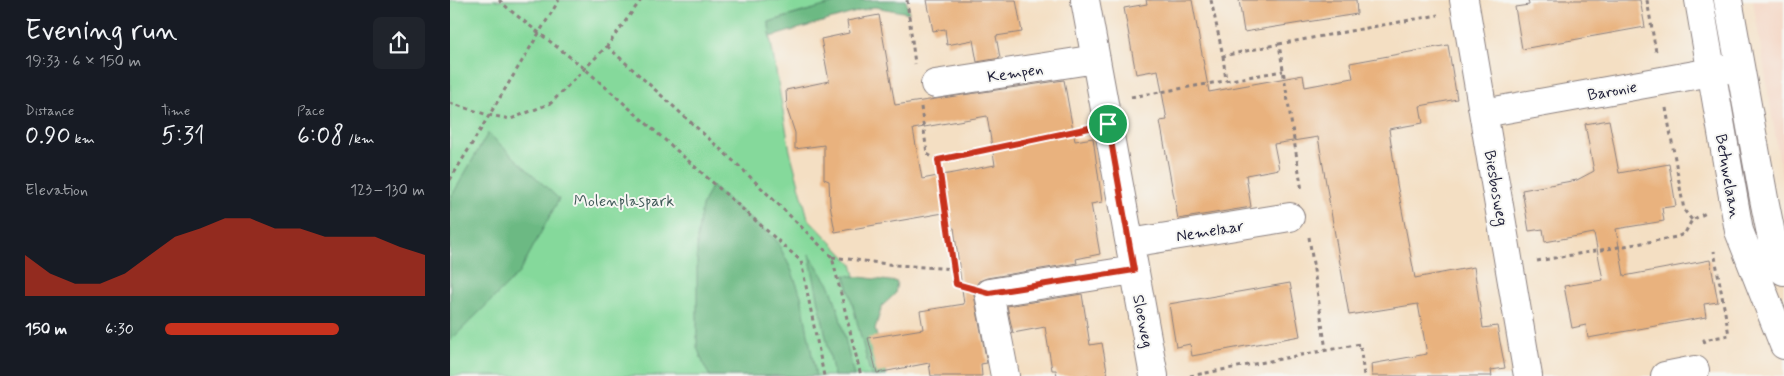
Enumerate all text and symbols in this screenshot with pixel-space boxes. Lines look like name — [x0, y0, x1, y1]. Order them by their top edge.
text: Evening run — [25, 13, 178, 50]
button: share — [373, 17, 425, 69]
text: 19:33 · 6 × 150 m — [25, 51, 141, 72]
street label: Kempen — [986, 59, 1045, 88]
street label: Baronie — [1586, 77, 1639, 106]
text: Distance — [25, 102, 74, 120]
text: Time — [161, 102, 190, 120]
text: Pace — [297, 102, 325, 120]
pin — [1087, 103, 1129, 145]
icon: arrive — [1094, 110, 1122, 138]
text: 0.90 — [25, 120, 71, 153]
text: 5:31 — [161, 120, 205, 153]
text: 6:08 — [297, 120, 344, 153]
text: km — [71, 130, 95, 148]
text: /km — [344, 130, 374, 148]
street label: Betuwelaan — [1710, 132, 1745, 221]
street label: Biesbosweg — [1478, 149, 1513, 228]
text: Elevation — [25, 180, 88, 201]
text: 123–130 m — [350, 180, 425, 201]
park label: Molenplaspark — [574, 191, 674, 212]
street label: Nemelaar — [1175, 216, 1246, 247]
street label: Sloeweg — [1127, 293, 1158, 350]
text: 150 m — [25, 319, 67, 340]
text: 6:30 — [105, 319, 134, 340]

